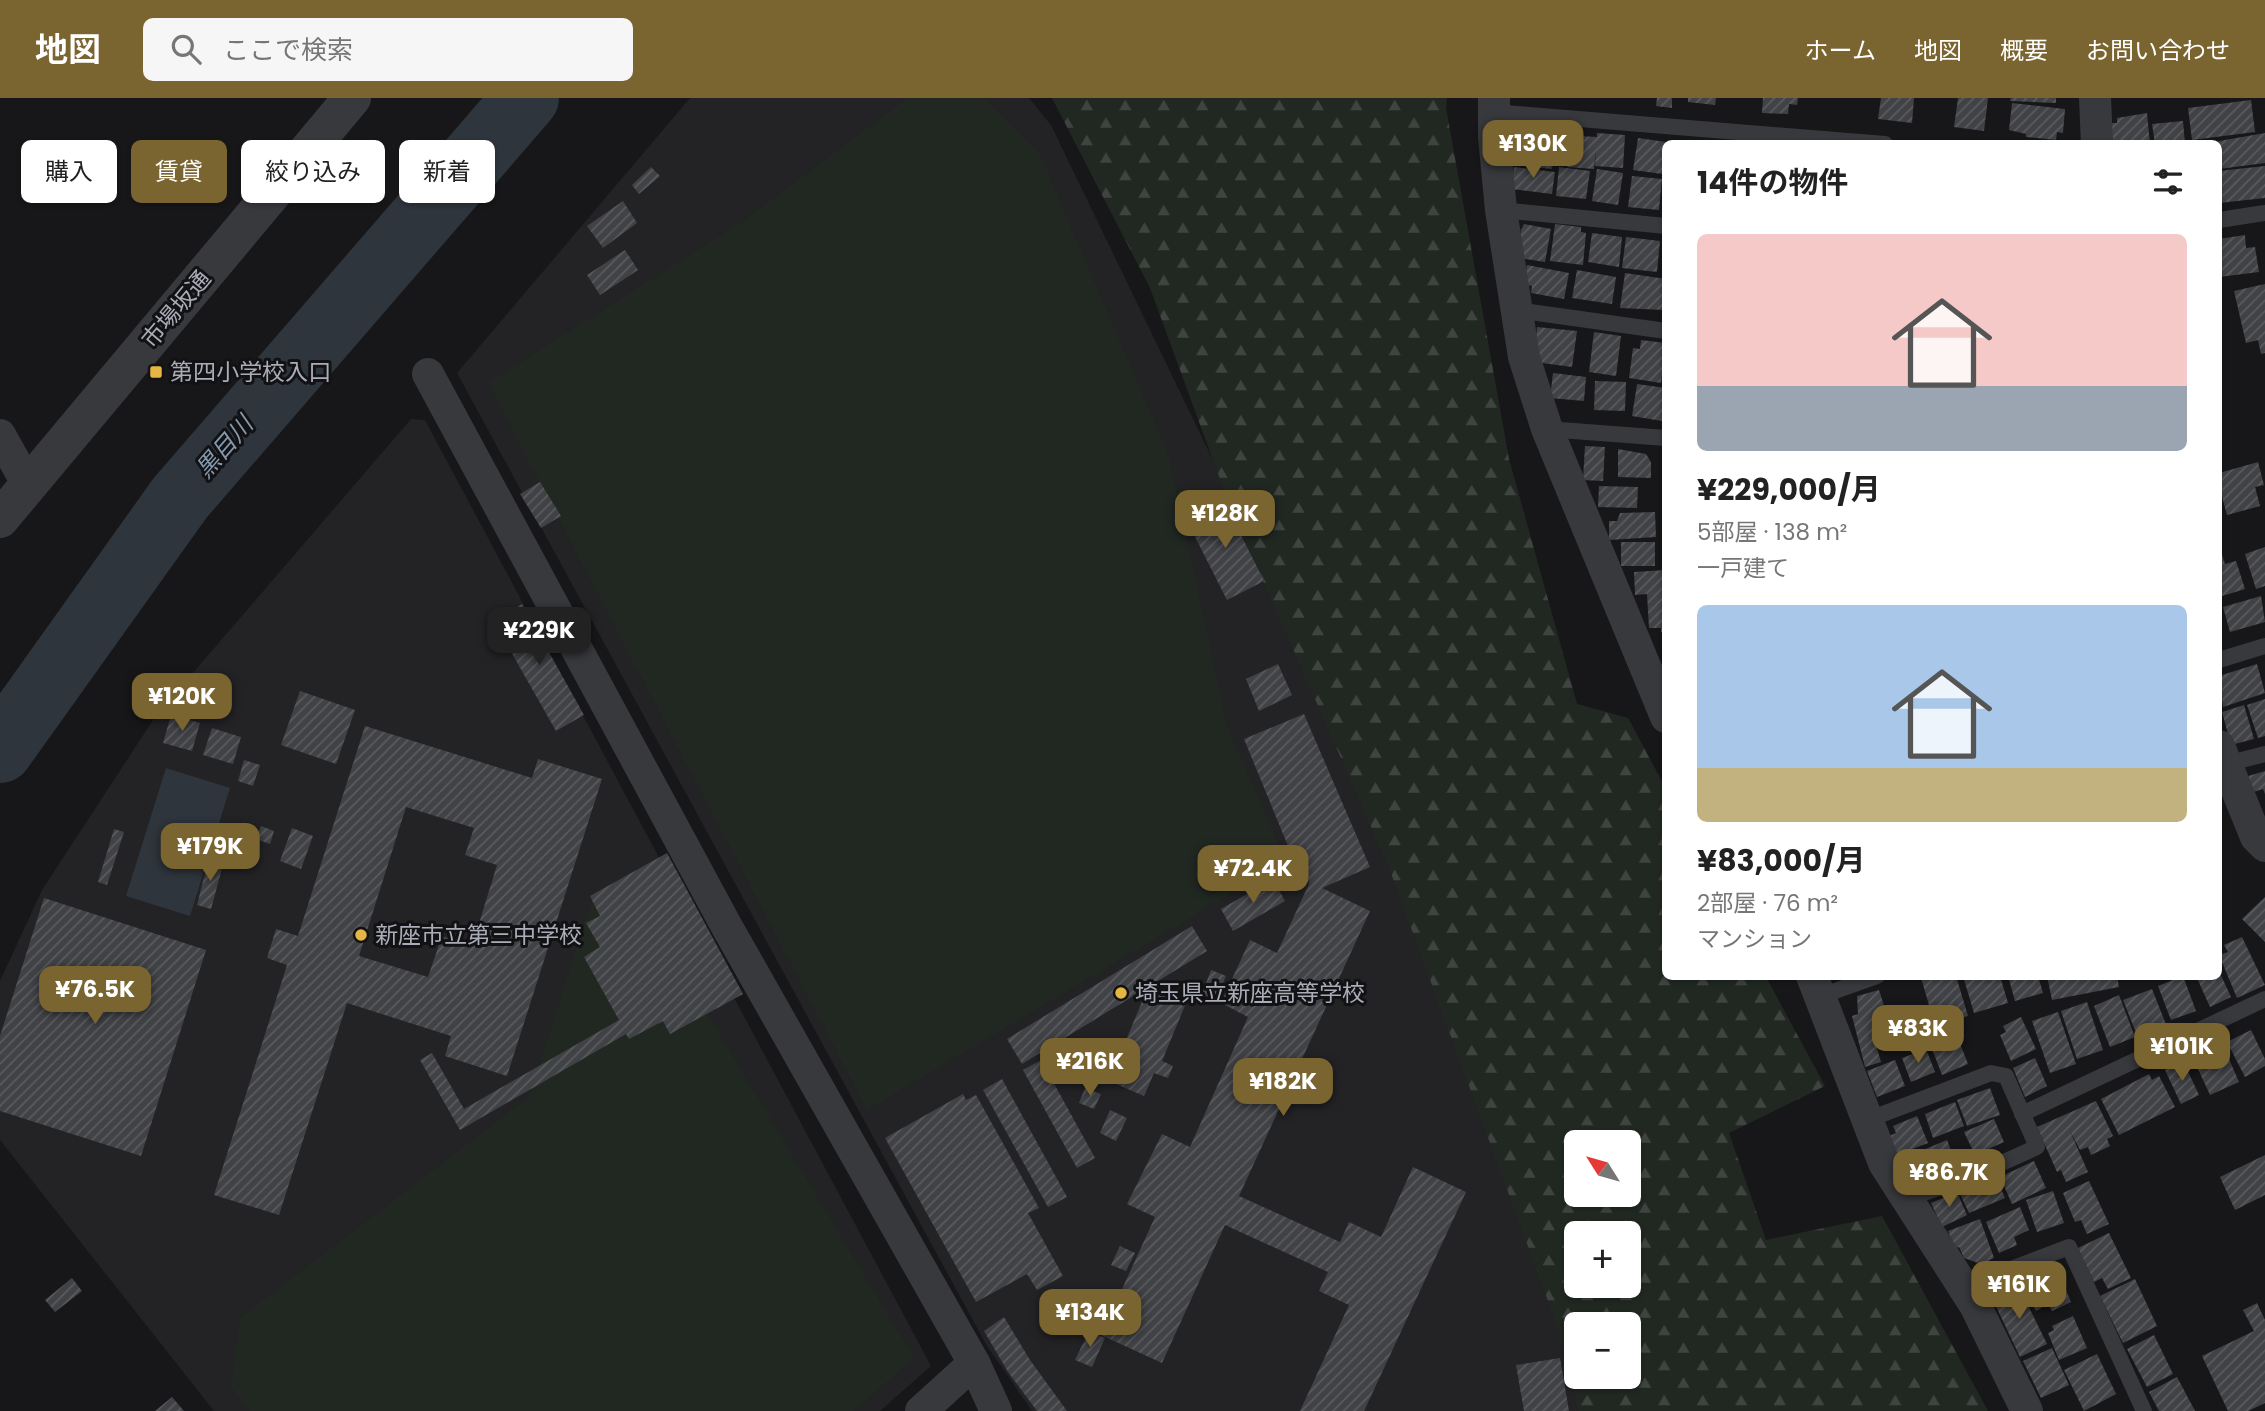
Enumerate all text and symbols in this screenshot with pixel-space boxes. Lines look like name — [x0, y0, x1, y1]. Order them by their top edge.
search box — [143, 18, 633, 81]
text: 地図 — [35, 26, 101, 73]
icon: search — [167, 30, 205, 68]
text: ここで検索 — [223, 32, 353, 68]
text: ホーム — [1805, 34, 1876, 67]
text: 地図 — [1914, 34, 1962, 67]
text: 概要 — [2000, 34, 2048, 67]
text: お問い合わせ — [2086, 34, 2230, 67]
pin: ¥130K — [1484, 120, 1582, 180]
text: ¥130K — [1498, 127, 1568, 159]
chip: 購入 — [21, 140, 117, 203]
chip: 賃貸 — [131, 140, 227, 203]
chip: 絞り込み — [241, 140, 385, 203]
chip: 新着 — [399, 140, 495, 203]
text: 14件の物件 — [1697, 161, 1849, 204]
icon: filters — [2149, 163, 2187, 201]
street label: 市場坂通 — [134, 263, 218, 355]
icon: home — [1879, 280, 2005, 406]
place label: 第四小学校入口 — [170, 356, 331, 388]
marker: 第四小学校入口 — [148, 364, 164, 380]
water label: 黒目川 — [188, 407, 262, 485]
text: ¥229,000/月 — [1697, 468, 1881, 511]
pin: ¥128K — [1176, 490, 1274, 550]
text: ¥128K — [1191, 497, 1259, 529]
text: 5部屋 · 138 m² — [1697, 516, 1847, 548]
text: 一戸建て — [1697, 552, 1789, 584]
pin: ¥229K — [490, 608, 588, 667]
text: ¥229K — [503, 614, 575, 646]
icon: home — [1879, 651, 2005, 777]
pin: ¥120K — [133, 674, 231, 733]
text: ¥120K — [148, 680, 216, 712]
pin: ¥179K — [161, 824, 259, 883]
text: ¥179K — [177, 830, 243, 862]
text: ¥83,000/月 — [1697, 839, 1866, 882]
pin: ¥72.4K — [1196, 846, 1310, 905]
text: ¥72.4K — [1214, 852, 1292, 884]
text: 2部屋 · 76 m² — [1697, 887, 1838, 919]
place label: 新座市立第三中学校 — [375, 919, 582, 951]
text: マンション — [1697, 923, 1812, 955]
marker: 新座市立第三中学校 — [353, 927, 369, 943]
pin: ¥76.5K — [38, 967, 152, 1026]
text: ¥76.5K — [55, 973, 135, 1005]
place label: 埼玉県立新座高等学校 — [1135, 977, 1365, 1009]
marker: 埼玉県立新座高等学校 — [1113, 985, 1129, 1001]
pin: ¥83K — [1877, 1006, 1959, 1065]
text: ¥83K — [1888, 1012, 1948, 1044]
pin: ¥101K — [2133, 1024, 2231, 1083]
text: ¥101K — [2150, 1030, 2214, 1062]
pin: ¥216K — [1041, 1038, 1139, 1098]
text: ¥216K — [1056, 1045, 1124, 1077]
pin: ¥182K — [1234, 1058, 1332, 1118]
text: ¥182K — [1249, 1065, 1317, 1097]
north arrow — [1564, 1130, 1642, 1208]
map controls — [1564, 1130, 1641, 1389]
pin: ¥86.7K — [1892, 1150, 2006, 1209]
text: ¥86.7K — [1909, 1156, 1989, 1188]
button: + — [1564, 1221, 1641, 1298]
pin: ¥161K — [1970, 1262, 2068, 1321]
text: ¥161K — [1987, 1268, 2051, 1300]
pin: ¥134K — [1041, 1290, 1139, 1349]
text: ¥134K — [1055, 1296, 1125, 1328]
button: − — [1564, 1312, 1641, 1389]

